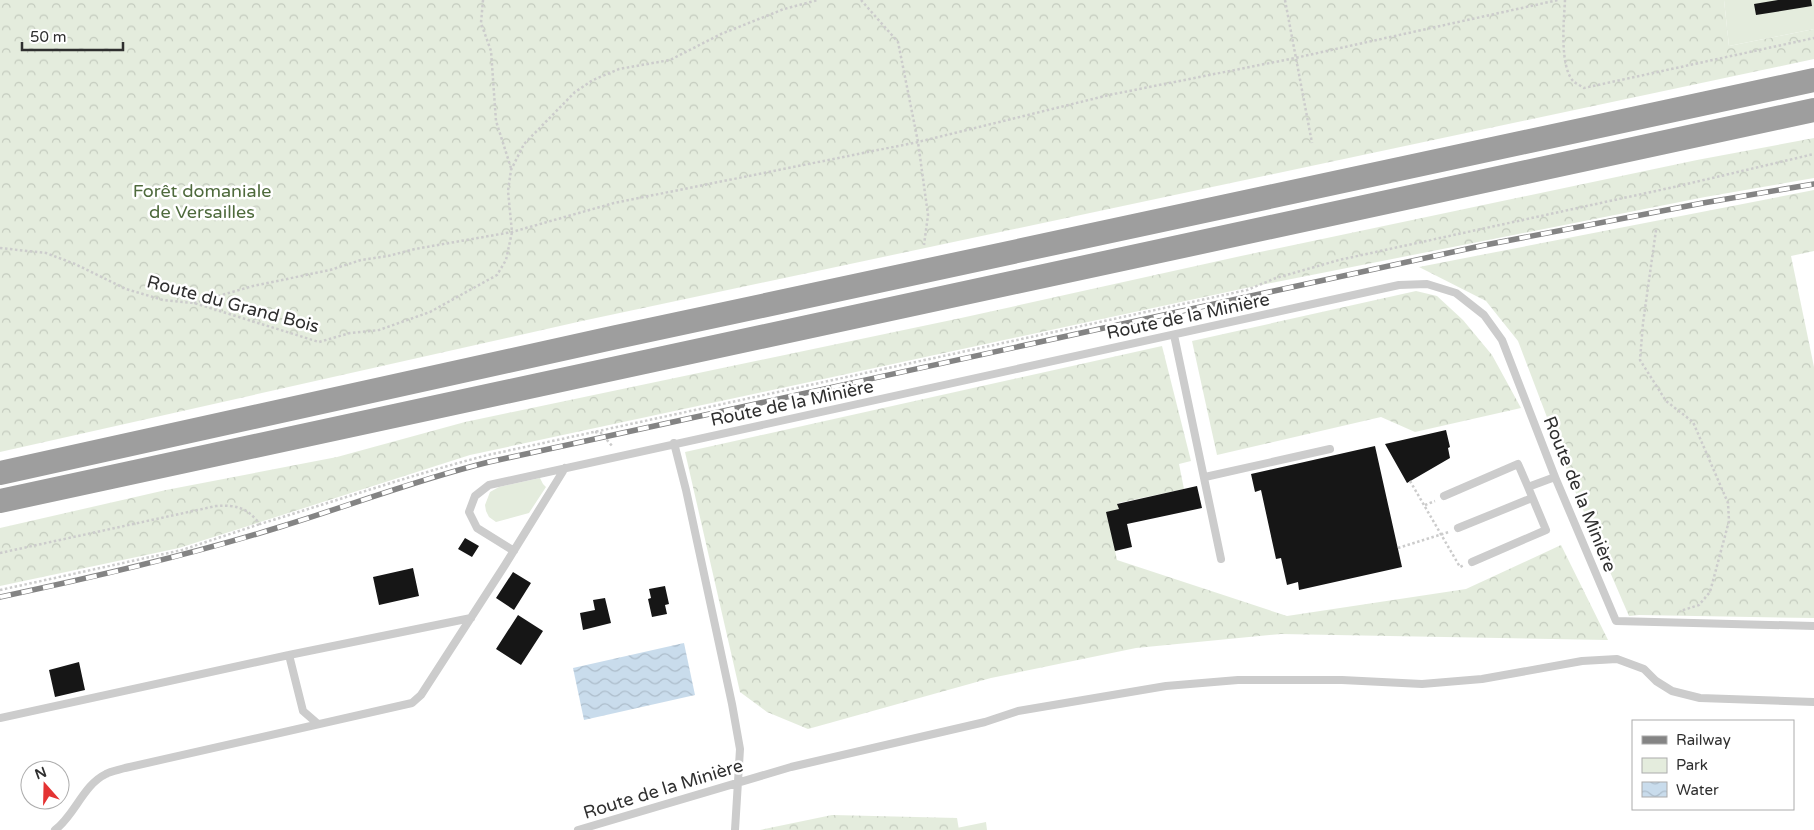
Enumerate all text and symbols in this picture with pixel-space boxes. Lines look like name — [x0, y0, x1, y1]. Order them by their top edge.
scale bar — [22, 20, 124, 52]
text: 50 m — [30, 28, 67, 46]
park label: Forêt domaniale de Versailles — [133, 180, 271, 223]
street label: Route du Grand Bois — [144, 270, 322, 338]
street label: Route de la Minière — [1105, 288, 1271, 344]
street label: Route de la Minière — [709, 375, 875, 431]
street label: Route de la Minière — [1539, 413, 1621, 575]
legend — [1632, 720, 1794, 810]
text: Railway — [1676, 731, 1731, 749]
street label: Route de la Minière — [580, 754, 746, 824]
text: Park — [1676, 756, 1708, 774]
north arrow — [20, 760, 70, 810]
text: N — [33, 763, 49, 783]
text: Water — [1676, 781, 1719, 799]

